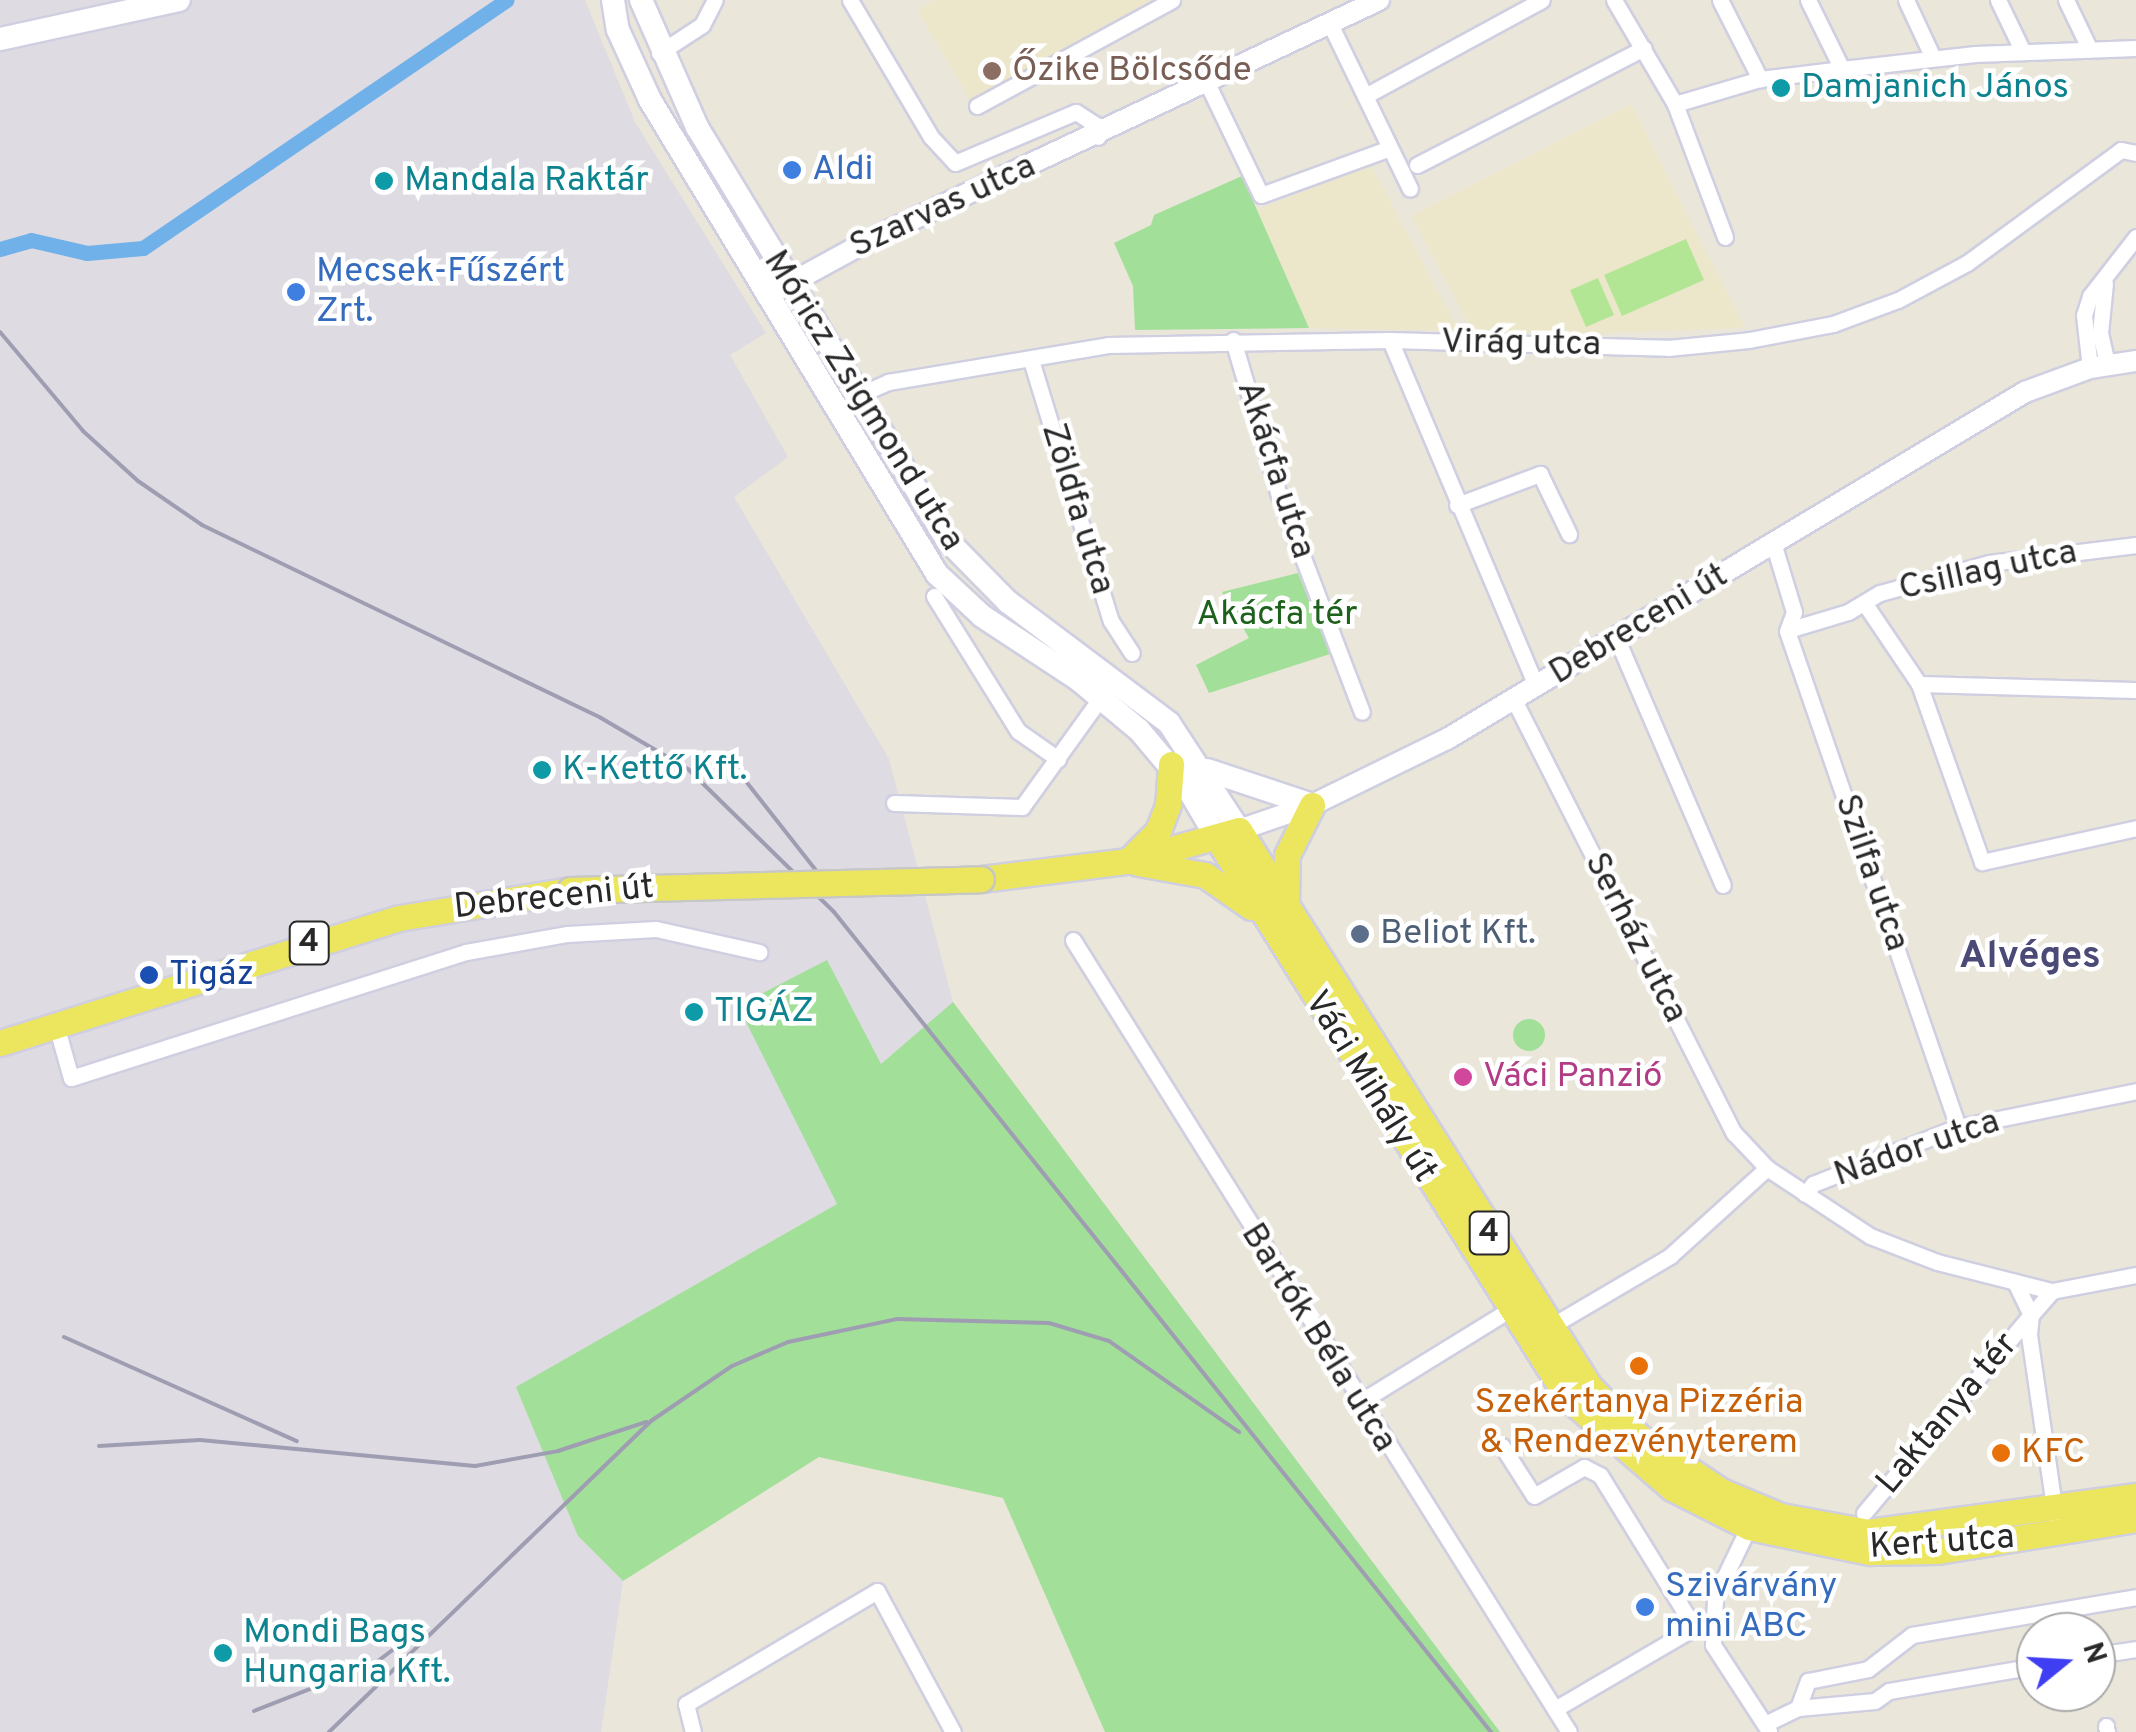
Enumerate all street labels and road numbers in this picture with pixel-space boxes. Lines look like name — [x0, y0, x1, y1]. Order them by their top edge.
street label: Szarvas utca — [844, 146, 1042, 268]
street label: Móricz Zsigmond utca — [753, 243, 973, 559]
street label: Virág utca — [1441, 322, 1601, 366]
street label: Akácfa utca — [1227, 376, 1323, 564]
street label: Zöldfa utca — [1031, 418, 1123, 600]
street label: Csillag utca — [1895, 532, 2081, 610]
street label: Debreceni út — [1542, 555, 1736, 695]
street label: Szilfa utca — [1825, 789, 1917, 957]
street label: Serház utca — [1574, 846, 1696, 1030]
street label: Debreceni út — [452, 867, 656, 929]
road number: 4 — [286, 916, 332, 970]
street label: Váci Mihály út — [1295, 984, 1445, 1190]
street label: Nádor utca — [1829, 1101, 2005, 1197]
road number: 4 — [1466, 1206, 1512, 1260]
street label: Bartók Béla utca — [1231, 1216, 1405, 1460]
street label: Laktanya tér — [1868, 1325, 2028, 1503]
street label: Kert utca — [1868, 1517, 2016, 1569]

